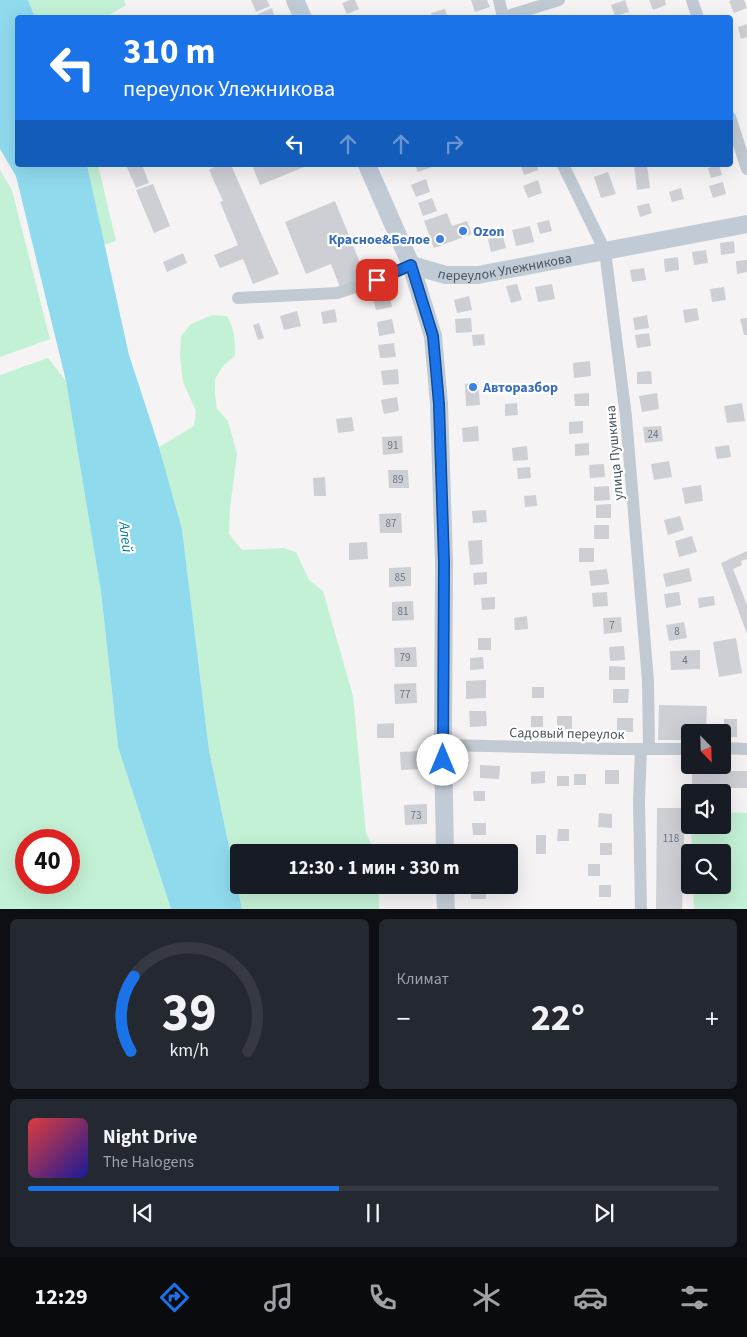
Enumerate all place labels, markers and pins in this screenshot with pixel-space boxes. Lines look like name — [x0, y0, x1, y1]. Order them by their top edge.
place label: Ozon — [473, 222, 504, 242]
marker: Ozon — [457, 225, 469, 237]
place label: Красное&Белое — [328, 230, 430, 250]
marker: Красное&Белое — [434, 233, 446, 245]
pin — [356, 259, 398, 301]
place label: Авторазбор — [482, 378, 558, 398]
marker: Авторазбор — [467, 381, 479, 393]

